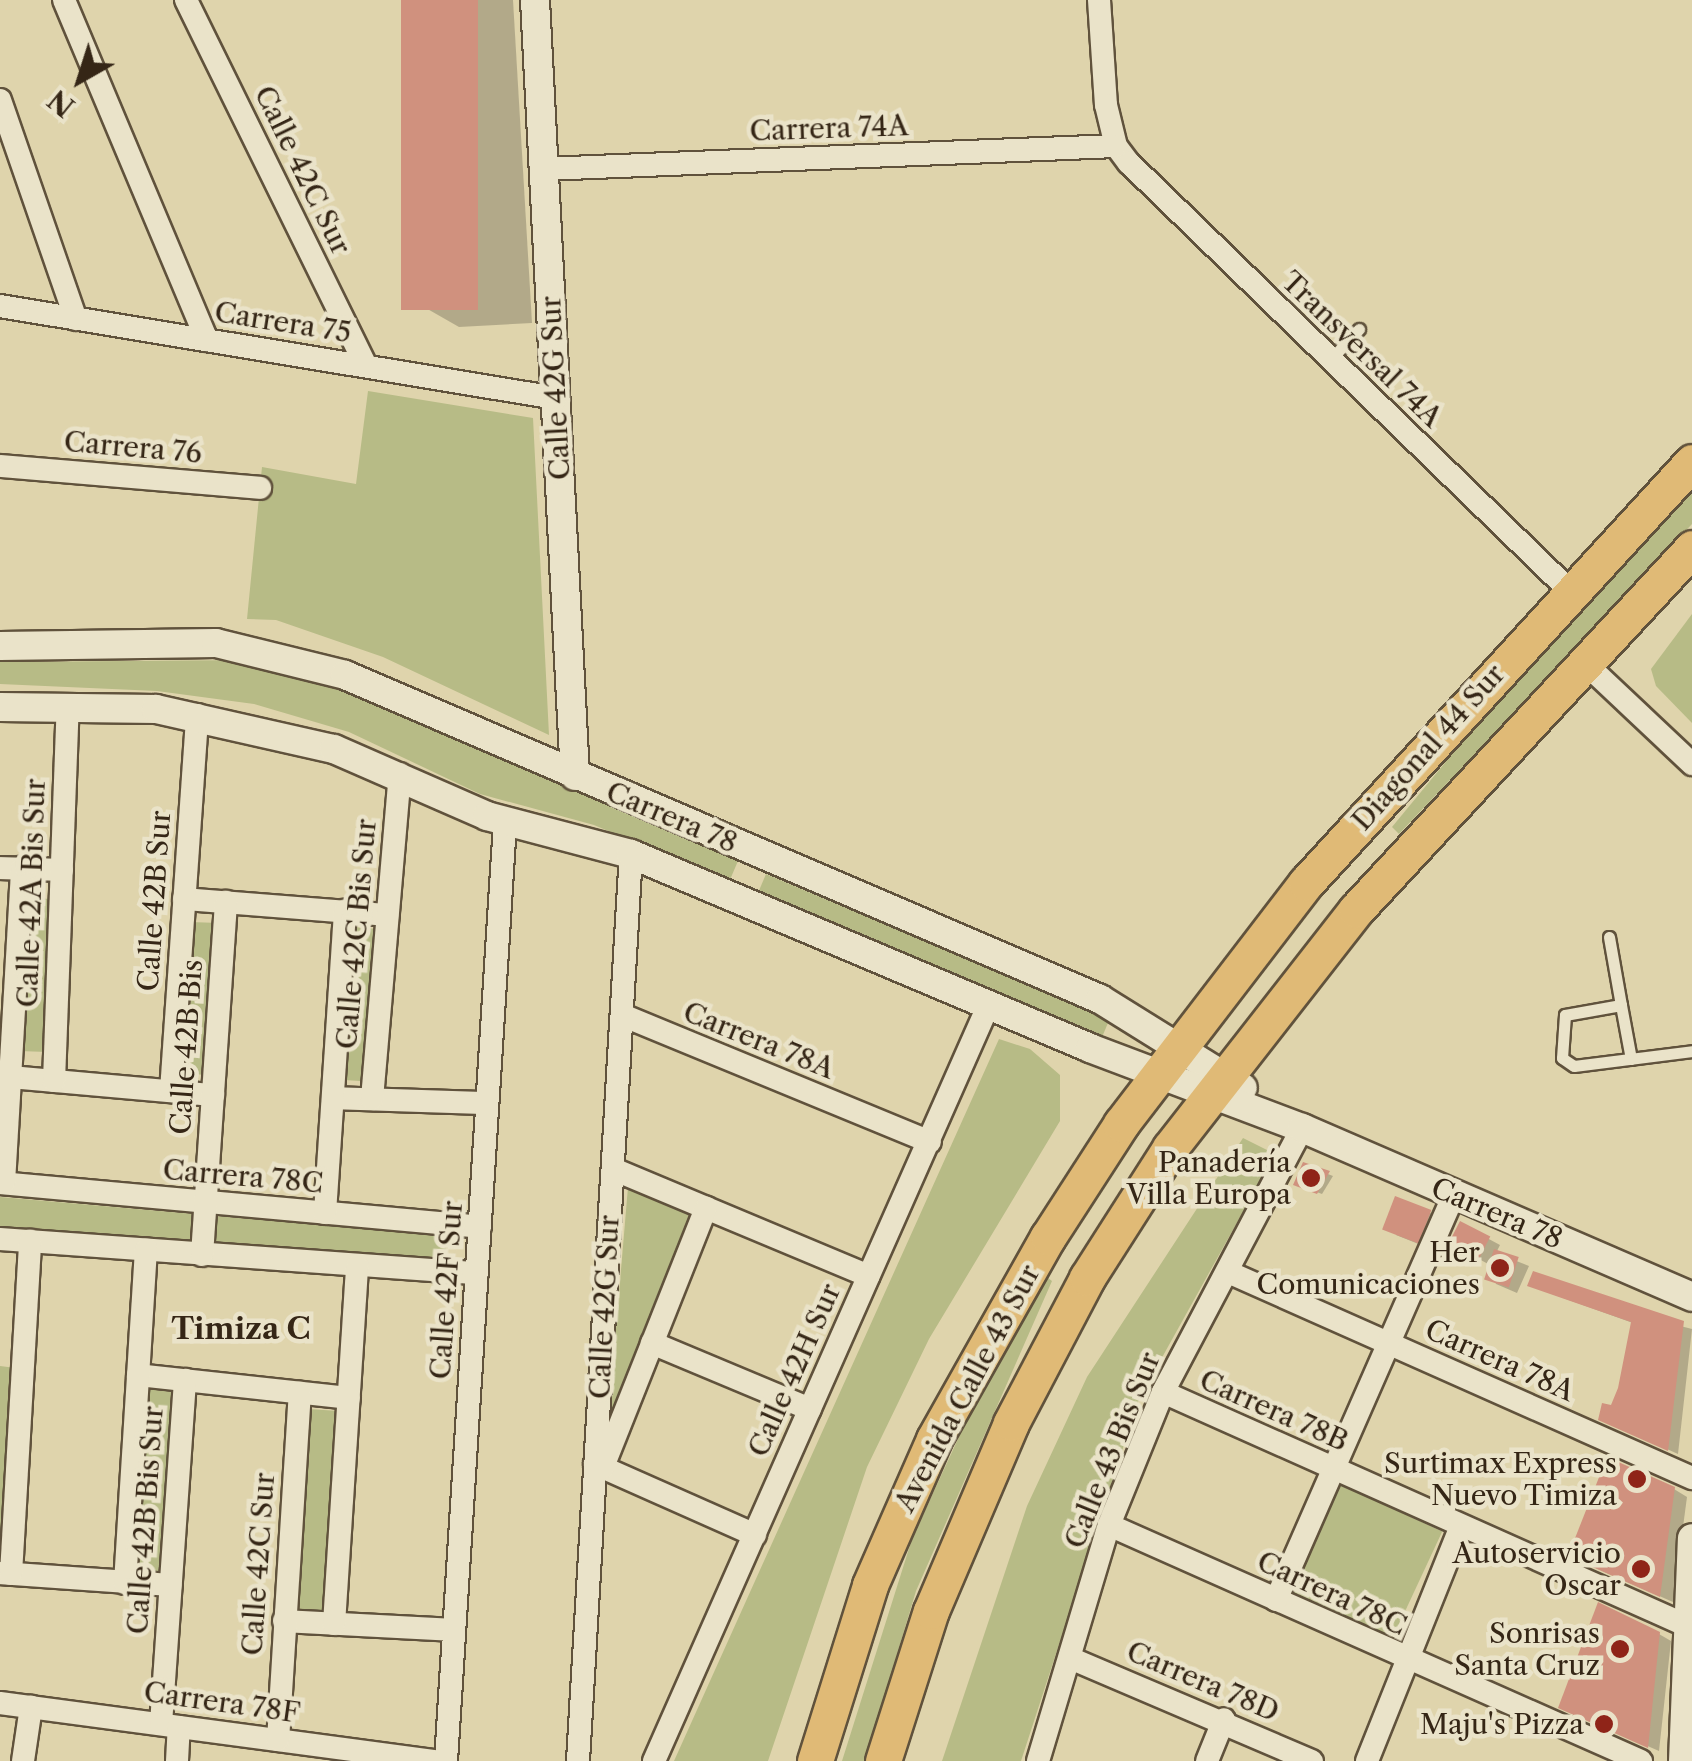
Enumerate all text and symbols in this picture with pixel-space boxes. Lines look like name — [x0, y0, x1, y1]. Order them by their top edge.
north arrow — [30, 30, 130, 130]
street label: Calle 42C Sur — [248, 80, 358, 260]
text: N — [41, 82, 81, 124]
street label: Carrera 74A — [749, 108, 909, 148]
street label: Transversal 74A — [1275, 264, 1449, 434]
street label: Carrera 75 — [212, 295, 354, 349]
street label: Calle 42G Sur — [533, 295, 577, 481]
street label: Carrera 76 — [62, 424, 204, 470]
street label: Diagonal 44 Sur — [1345, 657, 1511, 837]
street label: Carrera 78 — [601, 774, 743, 860]
street label: Calle 42A Bis Sur — [10, 777, 52, 1009]
street label: Calle 42B Sur — [131, 809, 177, 993]
street label: Calle 42C Bis Sur — [329, 818, 383, 1050]
street label: Calle 42B Bis — [163, 958, 209, 1136]
street label: Carrera 78A — [678, 994, 840, 1086]
place label: Panadería Villa Europa — [1126, 1145, 1291, 1211]
street label: Carrera 78C — [161, 1152, 325, 1200]
marker: Panadería Villa Europa — [1300, 1167, 1322, 1189]
street label: Carrera 78 — [1426, 1170, 1568, 1256]
street label: Calle 42F Sur — [423, 1199, 469, 1381]
street label: Calle 42G Sur — [582, 1214, 626, 1400]
place label: Her Comunicaciones — [1257, 1235, 1480, 1301]
marker: Her Comunicaciones — [1489, 1257, 1511, 1279]
street label: Avenida Calle 43 Sur — [888, 1259, 1046, 1517]
street label: Calle 42H Sur — [741, 1278, 847, 1462]
district label: Timiza C — [171, 1311, 311, 1347]
street label: Carrera 78A — [1420, 1312, 1580, 1408]
street label: Calle 43 Bis Sur — [1057, 1347, 1167, 1553]
street label: Carrera 78B — [1195, 1362, 1353, 1458]
street label: Calle 42B Bis Sur — [120, 1405, 170, 1635]
place label: Surtimax Express Nuevo Timiza — [1384, 1446, 1617, 1512]
marker: Surtimax Express Nuevo Timiza — [1626, 1468, 1648, 1490]
street label: Calle 42C Sur — [235, 1471, 281, 1657]
place label: Autoservicio Oscar — [1453, 1536, 1621, 1602]
street label: Carrera 78C — [1252, 1544, 1412, 1642]
marker: Autoservicio Oscar — [1630, 1558, 1652, 1580]
place label: Sonrisas Santa Cruz — [1454, 1616, 1600, 1682]
street label: Carrera 78D — [1122, 1634, 1284, 1728]
marker: Sonrisas Santa Cruz — [1609, 1638, 1631, 1660]
street label: Carrera 78F — [142, 1674, 302, 1730]
place label: Maju's Pizza — [1420, 1707, 1584, 1741]
marker: Maju's Pizza — [1593, 1713, 1615, 1735]

